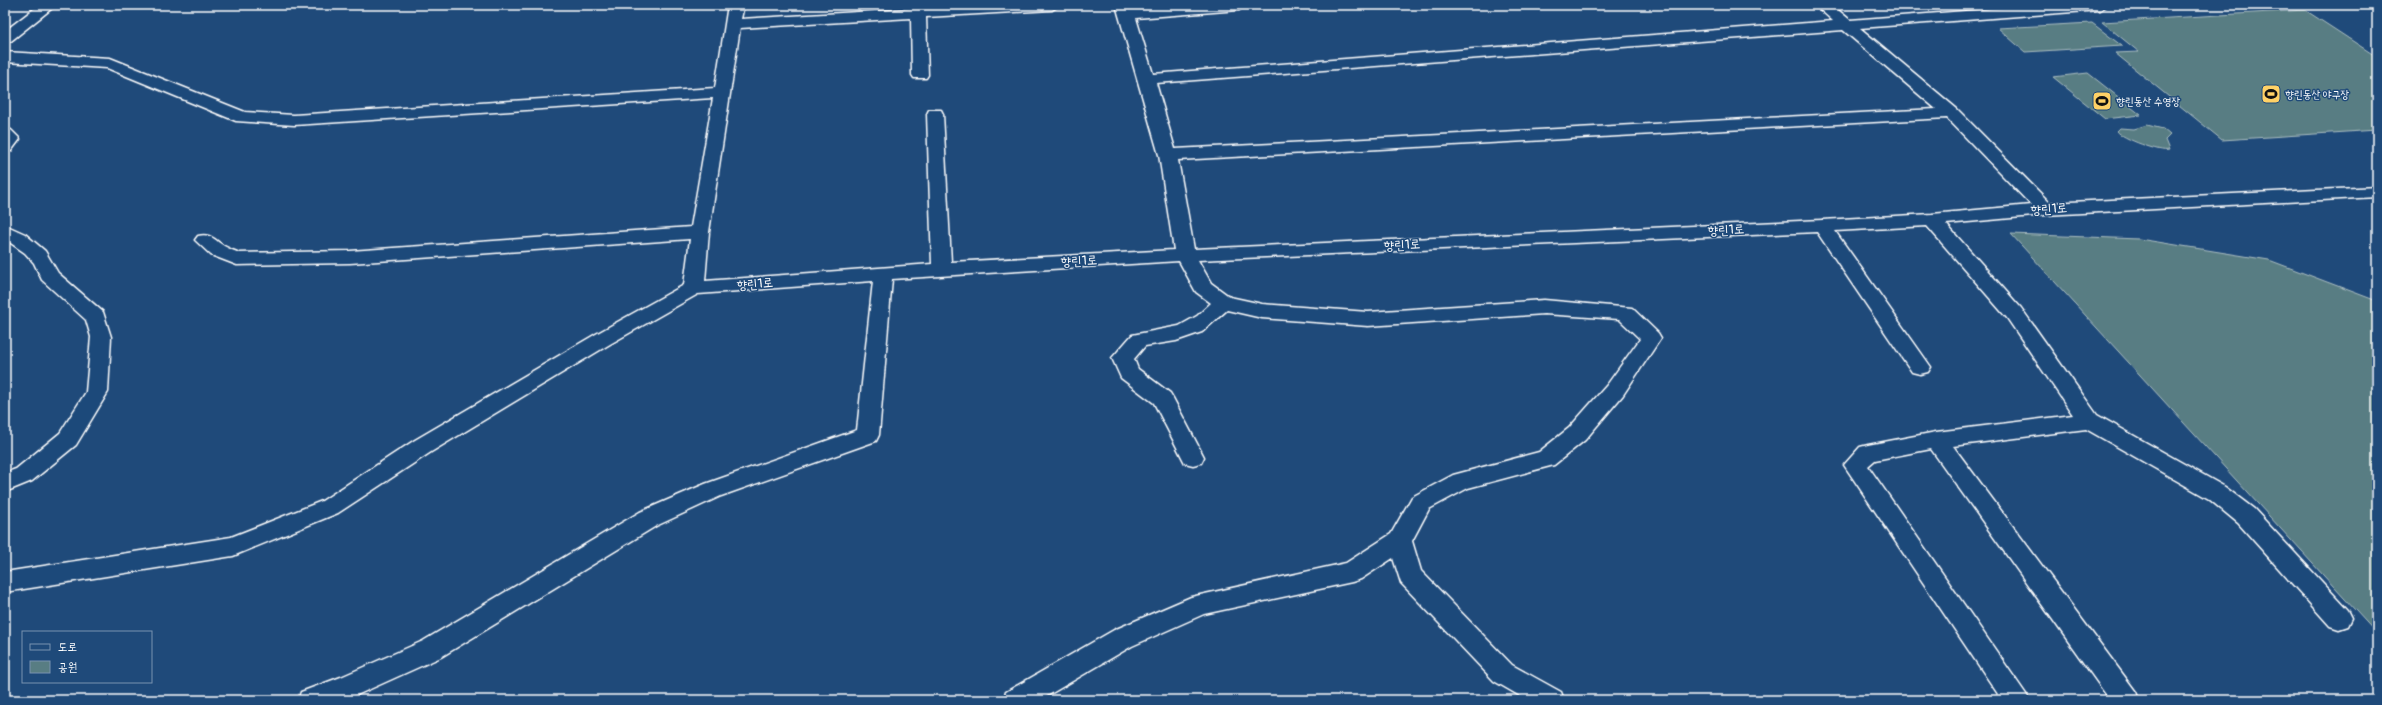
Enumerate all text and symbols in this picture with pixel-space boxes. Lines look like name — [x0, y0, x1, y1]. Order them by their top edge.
sports icon: 향린동산 야구장 — [2260, 83, 2282, 105]
place label: 향린동산 야구장 — [2285, 88, 2349, 101]
sports icon: 향린동산 수영장 — [2091, 90, 2113, 112]
place label: 향린동산 수영장 — [2116, 95, 2180, 108]
street label: 향린1로 — [2030, 200, 2068, 218]
street label: 향린1로 — [1707, 221, 1745, 239]
street label: 향린1로 — [1383, 236, 1421, 254]
street label: 향린1로 — [1060, 252, 1098, 270]
street label: 향린1로 — [736, 274, 774, 294]
legend — [22, 631, 152, 683]
text: 도로 — [58, 640, 77, 655]
text: 공원 — [58, 660, 77, 675]

